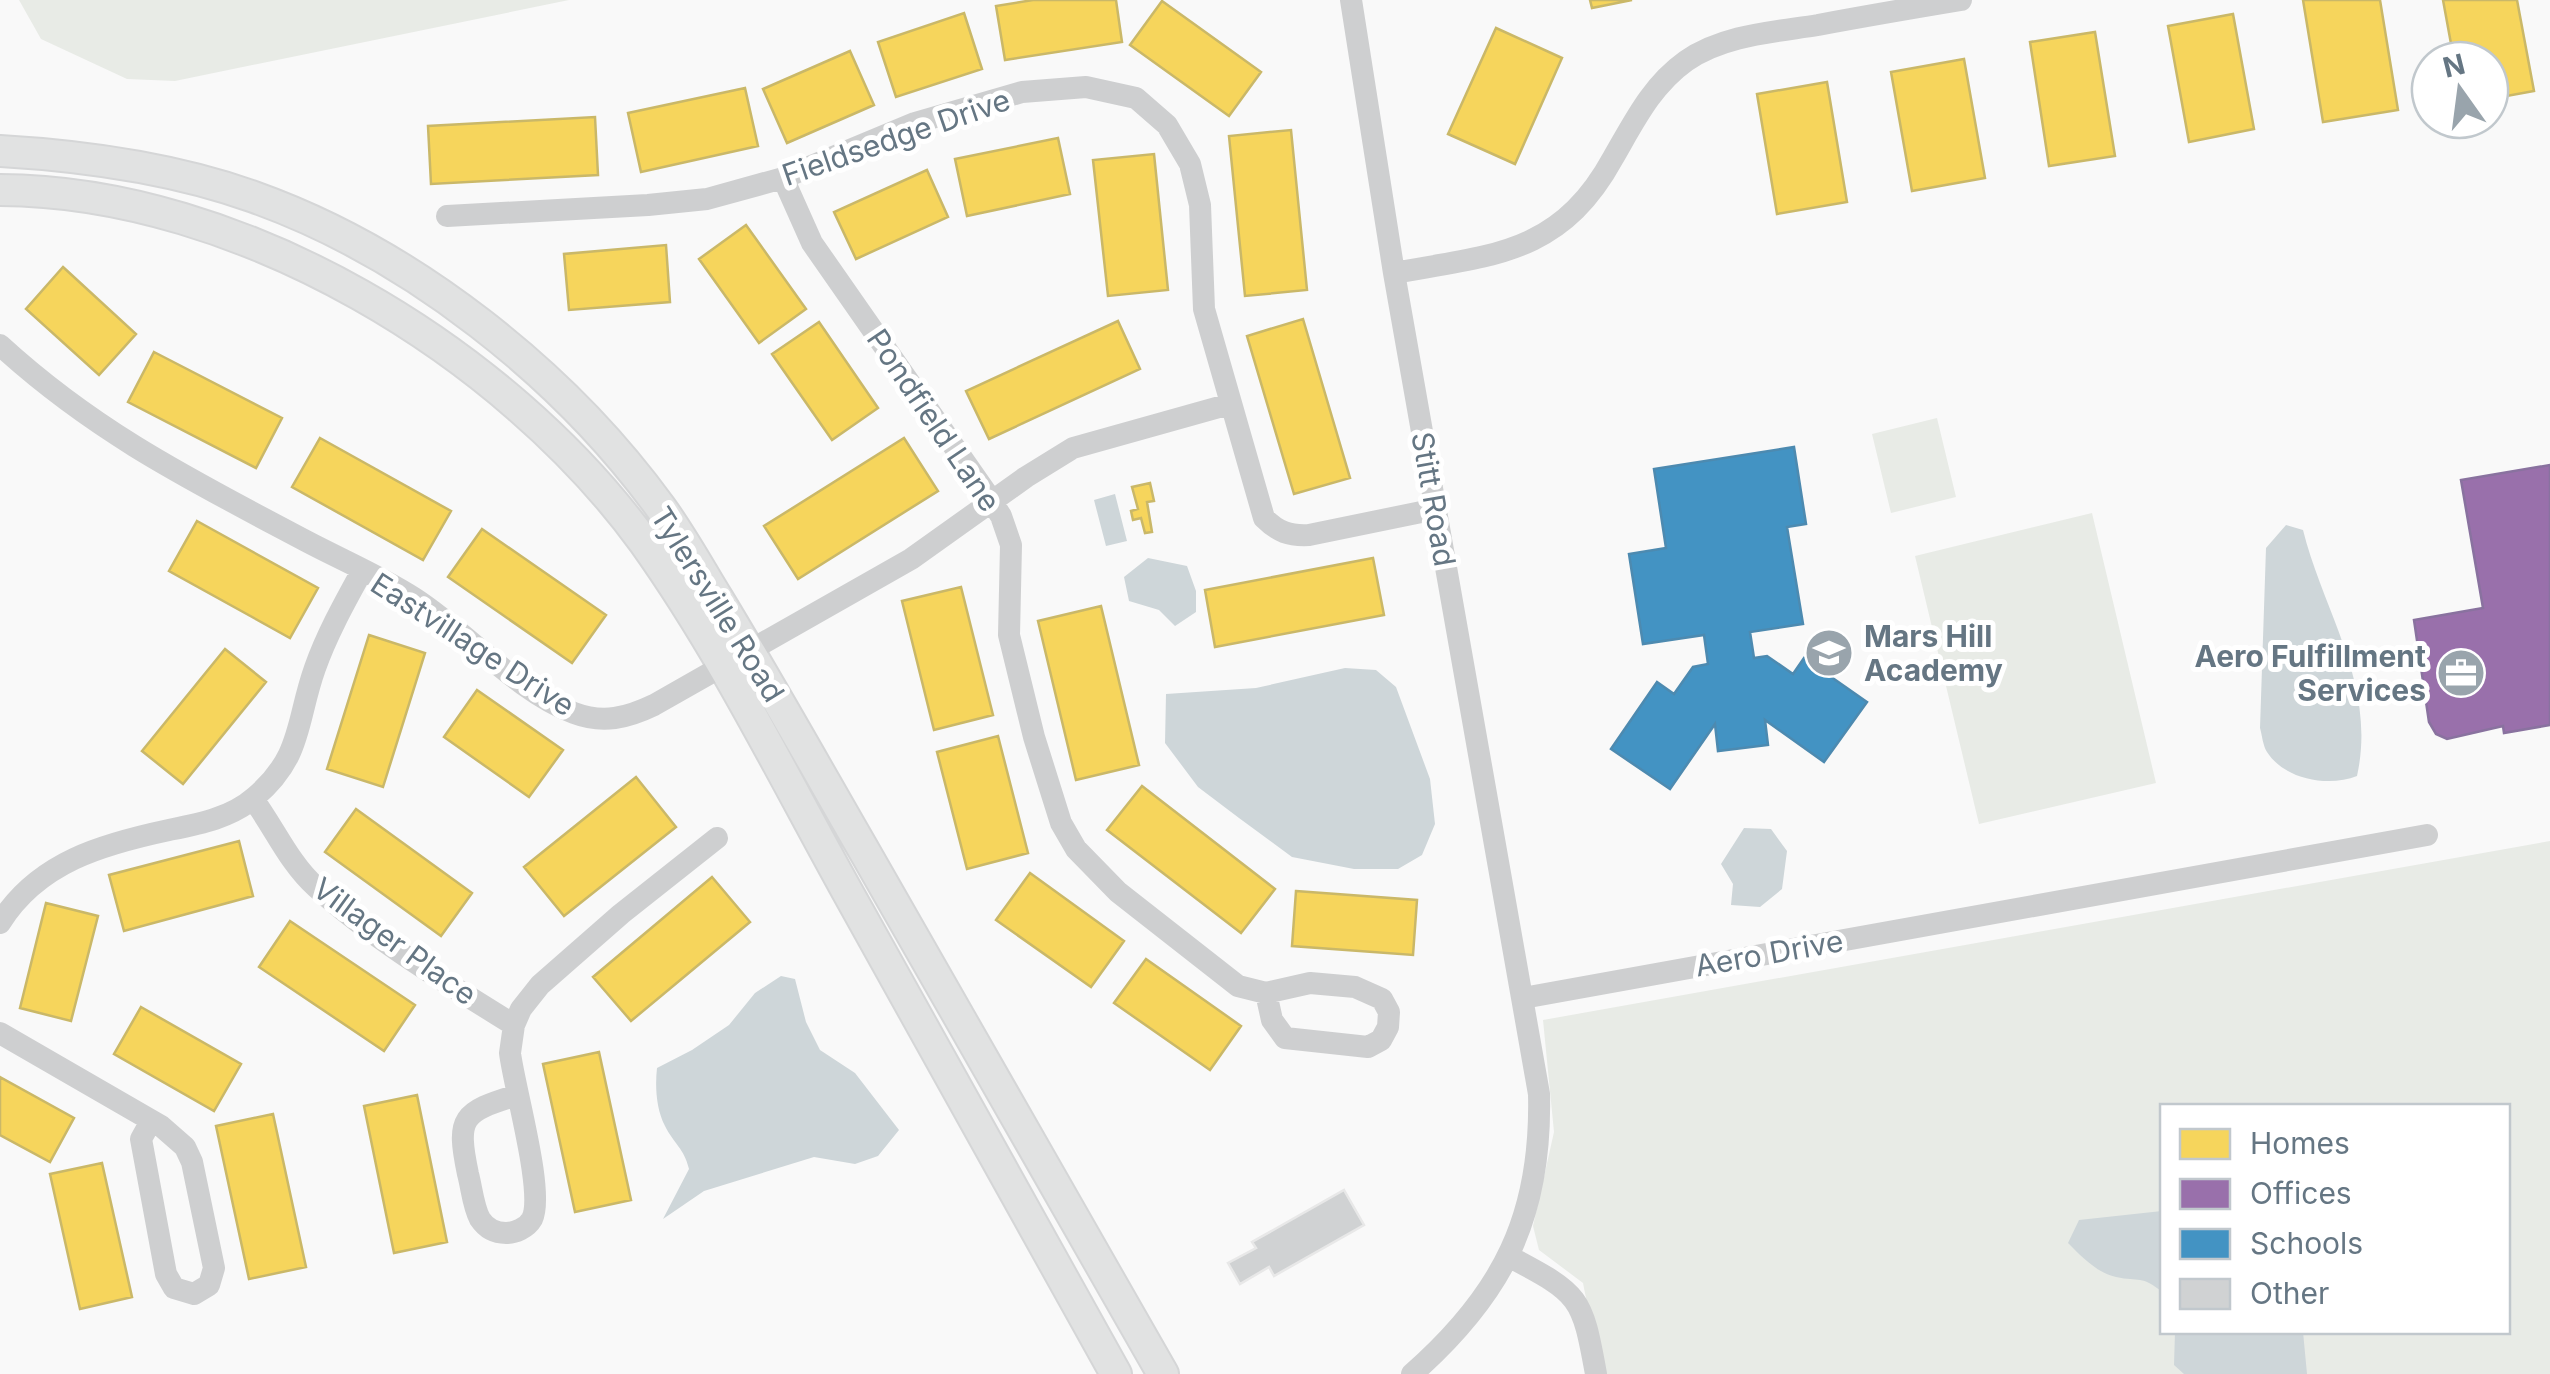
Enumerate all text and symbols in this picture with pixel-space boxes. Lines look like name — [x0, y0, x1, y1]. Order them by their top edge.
north arrow — [2410, 40, 2510, 140]
text: N — [2439, 47, 2468, 85]
street label: Fieldsedge Drive — [777, 81, 1015, 193]
street label: Pondfield Lane — [860, 322, 1008, 518]
street label: Stitt Road — [1404, 429, 1464, 569]
street label: Tylersville Road — [644, 500, 792, 708]
street label: Eastvillage Drive — [364, 565, 582, 723]
place label: Mars Hill Academy — [1864, 618, 2003, 688]
school or university icon: Mars Hill Academy — [1803, 627, 1855, 679]
place label: Aero Fulfillment Services — [2195, 638, 2426, 708]
office icon: Aero Fulfillment Services — [2435, 647, 2487, 699]
street label: Villager Place — [306, 870, 484, 1012]
street label: Aero Drive — [1692, 922, 1846, 984]
legend — [2160, 1104, 2510, 1334]
text: Homes — [2250, 1125, 2350, 1161]
text: Offices — [2250, 1175, 2352, 1211]
text: Schools — [2250, 1225, 2363, 1261]
text: Other — [2250, 1275, 2329, 1311]

